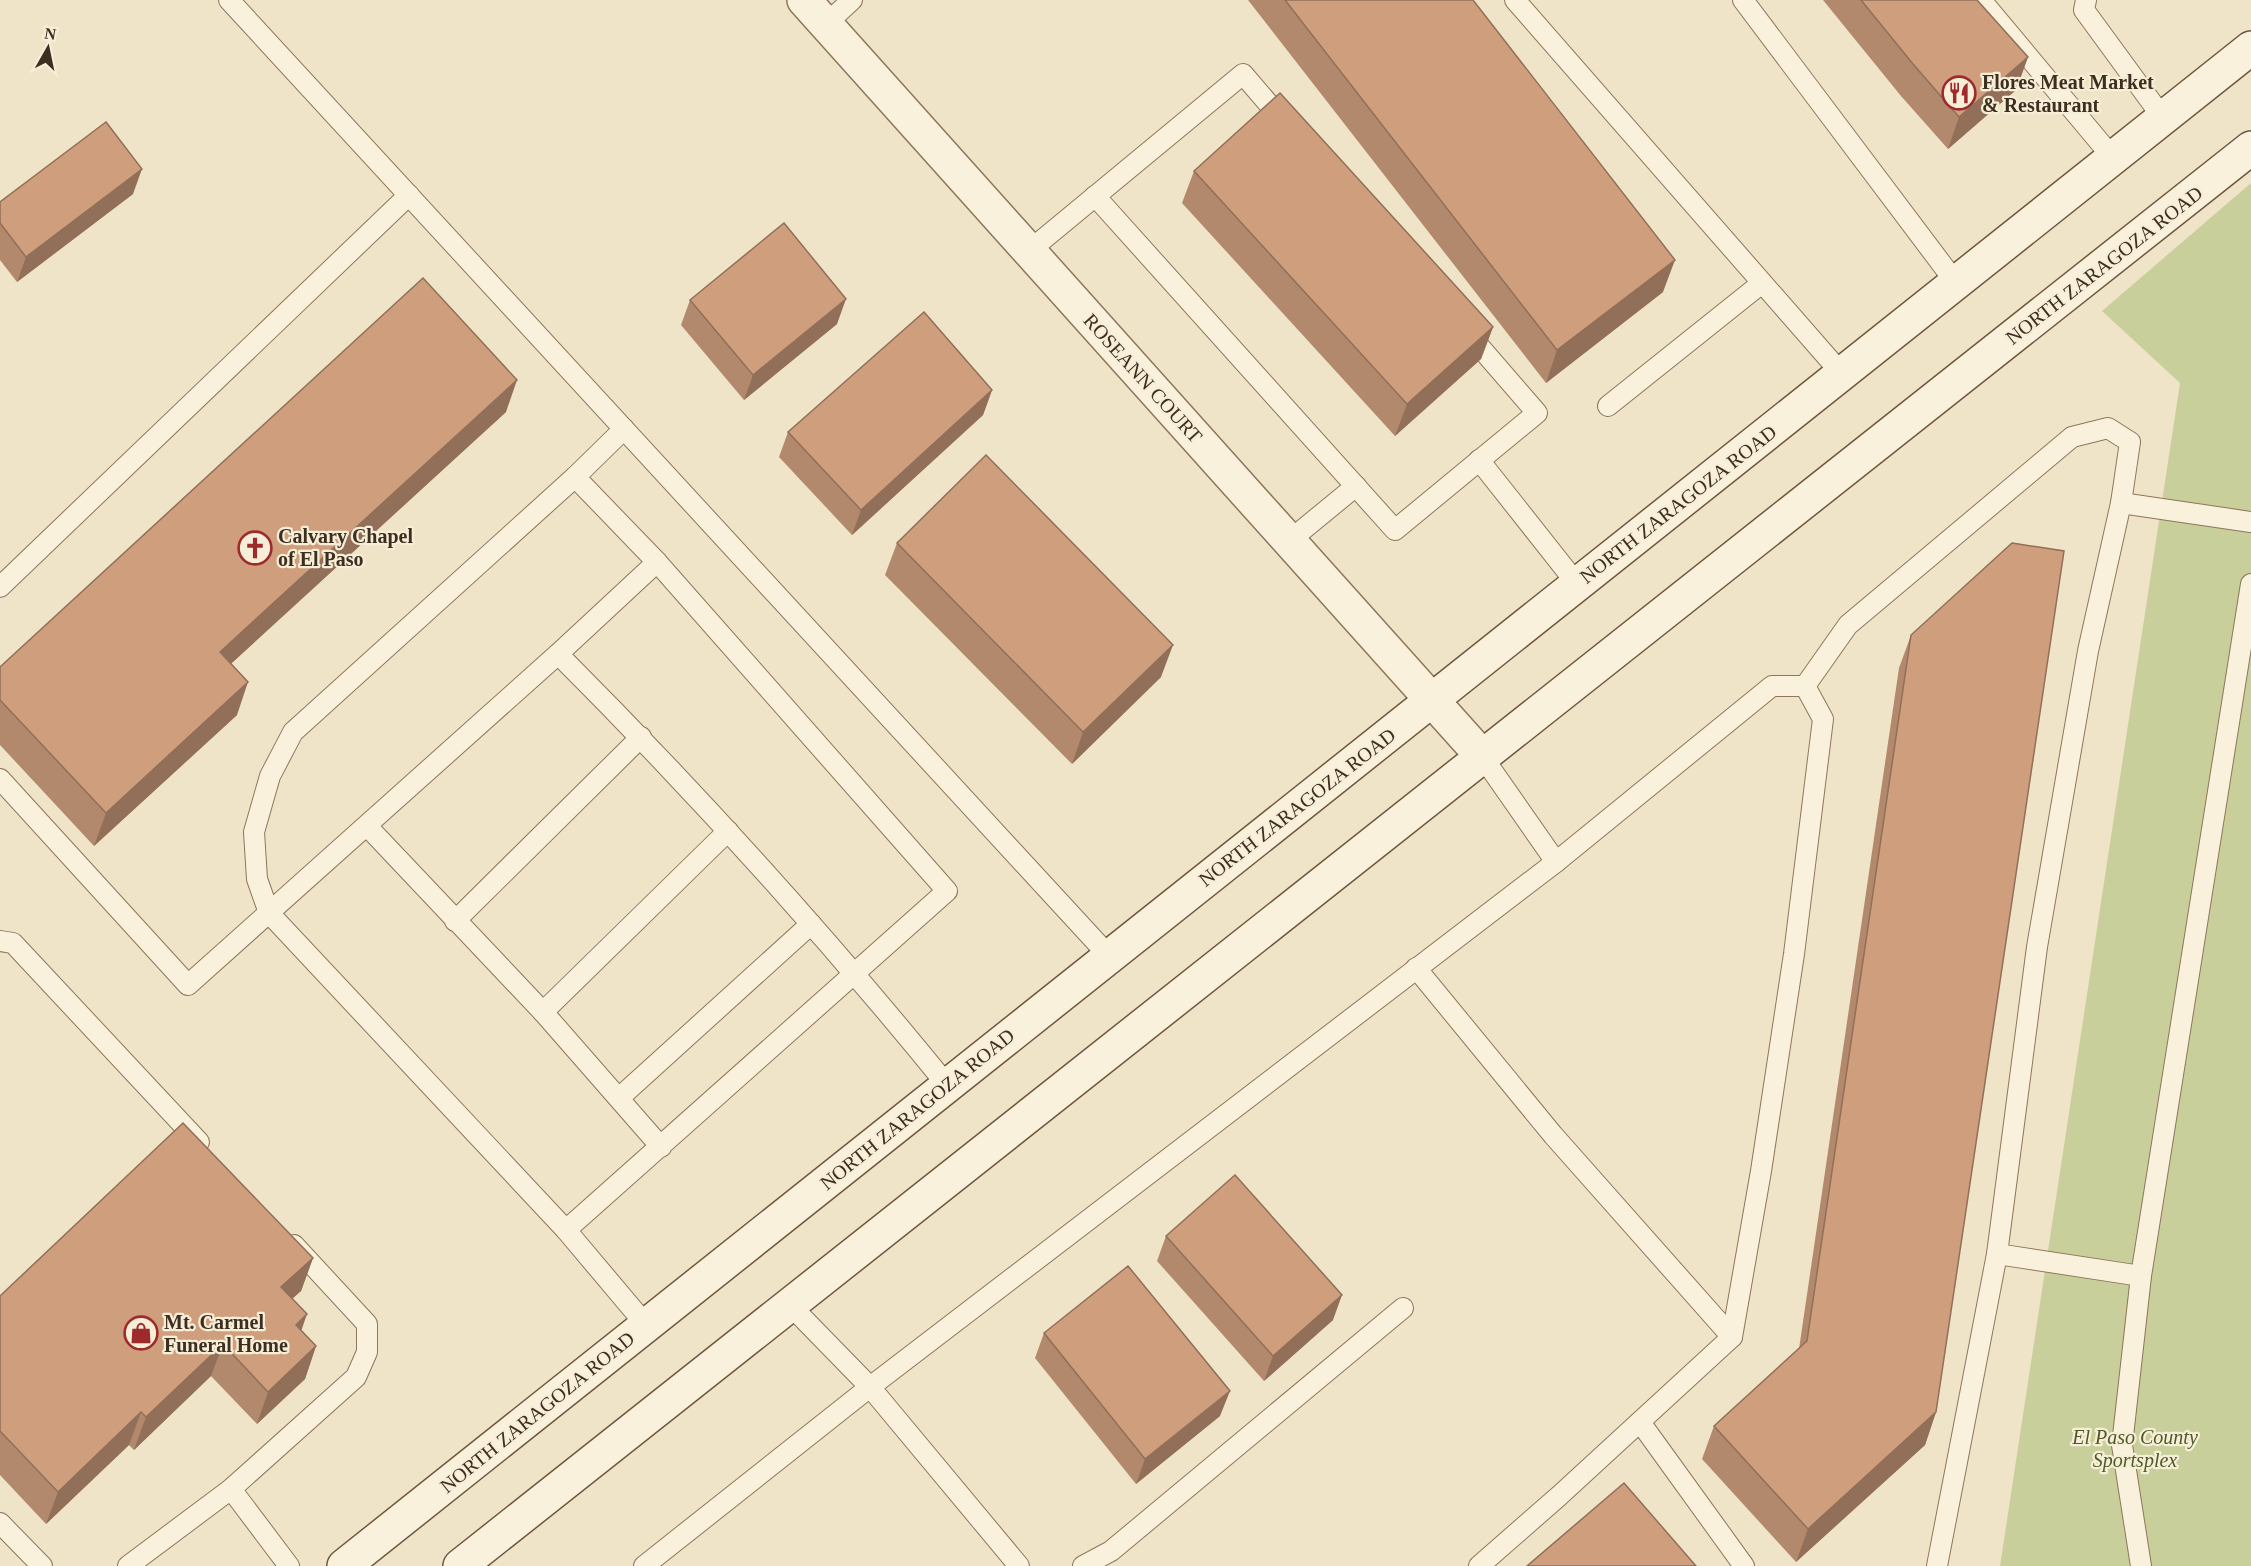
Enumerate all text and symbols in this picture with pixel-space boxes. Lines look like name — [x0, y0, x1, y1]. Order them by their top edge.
north arrow — [18, 18, 78, 78]
text: N — [43, 24, 58, 43]
place label: Flores Meat Market & Restaurant — [1982, 71, 2154, 116]
restaurant icon: Flores Meat Market & Restaurant — [1941, 75, 1977, 111]
street label: NORTH ZARAGOZA ROAD — [2001, 181, 2207, 349]
street label: ROSEANN COURT — [1079, 309, 1207, 447]
street label: NORTH ZARAGOZA ROAD — [1575, 420, 1781, 588]
place label: Calvary Chapel of El Paso — [278, 525, 413, 570]
church icon: Calvary Chapel of El Paso — [237, 530, 273, 566]
street label: NORTH ZARAGOZA ROAD — [1194, 723, 1400, 891]
street label: NORTH ZARAGOZA ROAD — [816, 1024, 1018, 1194]
place label: Mt. Carmel Funeral Home — [164, 1311, 288, 1356]
shop icon: Mt. Carmel Funeral Home — [123, 1315, 159, 1351]
street label: NORTH ZARAGOZA ROAD — [436, 1327, 638, 1497]
park label: El Paso County Sportsplex — [2071, 1426, 2198, 1472]

